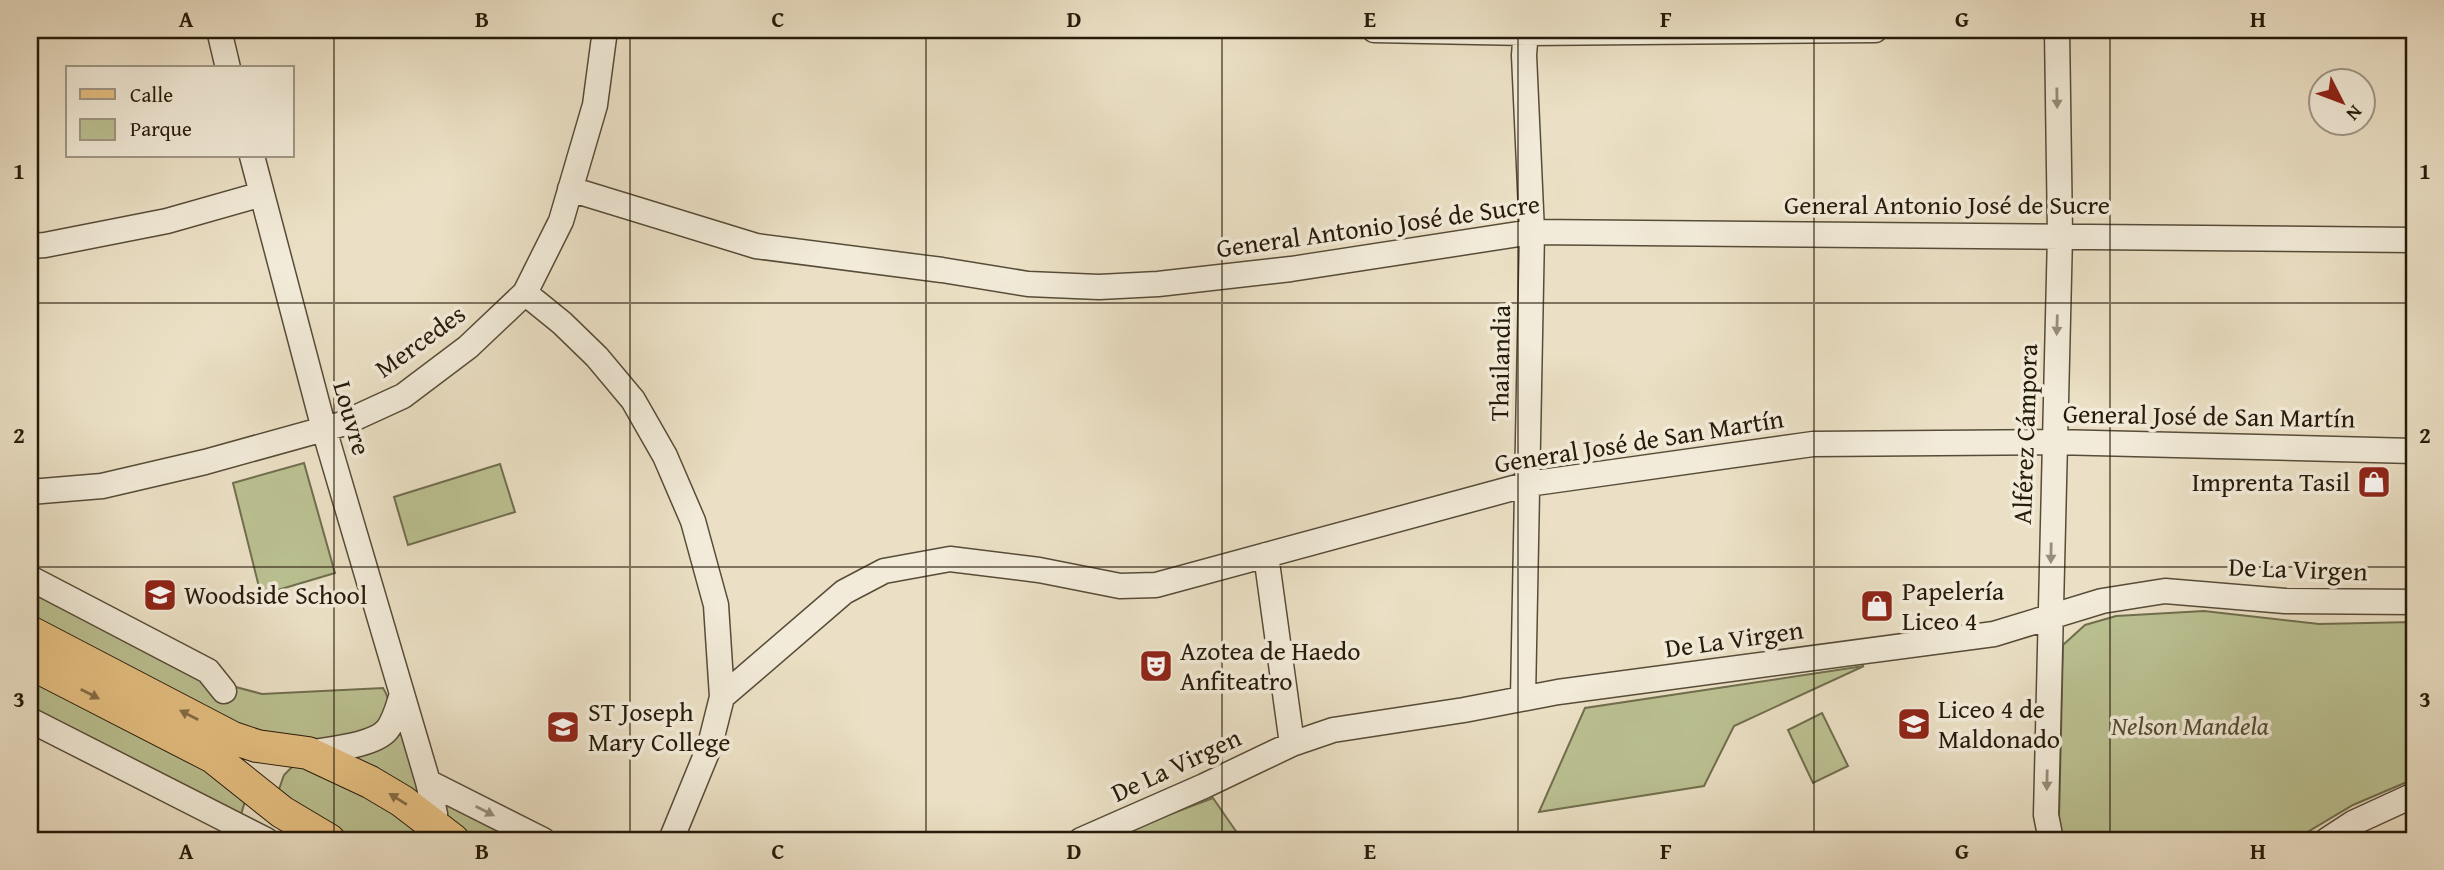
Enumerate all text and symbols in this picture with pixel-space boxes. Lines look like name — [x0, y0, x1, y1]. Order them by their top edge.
text: A — [179, 2, 194, 35]
text: B — [475, 2, 489, 35]
text: C — [771, 2, 785, 35]
text: D — [1067, 2, 1082, 35]
text: E — [1364, 2, 1376, 35]
text: F — [1660, 2, 1672, 35]
text: G — [1955, 2, 1969, 35]
text: H — [2250, 2, 2266, 35]
legend — [66, 66, 294, 158]
north arrow — [2308, 66, 2378, 136]
text: Calle — [130, 79, 173, 110]
one-way arrow — [2052, 87, 2063, 109]
text: N — [2340, 99, 2369, 128]
text: Parque — [130, 113, 192, 144]
text: 1 — [13, 154, 25, 187]
text: 1 — [2419, 154, 2431, 187]
street label: General Antonio José de Sucre — [1214, 184, 1542, 268]
street label: General Antonio José de Sucre — [1784, 185, 2110, 224]
street label: Mercedes — [366, 294, 473, 387]
street label: Thailandia — [1479, 304, 1520, 422]
one-way arrow — [2052, 315, 2063, 337]
street label: Alférez Cámpora — [2002, 342, 2047, 525]
street label: Louvre — [323, 376, 382, 460]
street label: General José de San Martín — [2063, 393, 2356, 438]
street label: General José de San Martín — [1492, 398, 1787, 483]
text: 2 — [13, 418, 25, 451]
text: 2 — [2419, 418, 2431, 451]
place label: Imprenta Tasil — [2192, 462, 2350, 501]
shop icon: Imprenta Tasil — [2355, 463, 2393, 501]
one-way arrow — [2045, 542, 2057, 564]
street label: De La Virgen — [2228, 547, 2369, 590]
place label: Papelería Liceo 4 — [1902, 571, 2005, 640]
place label: Woodside School — [184, 575, 367, 614]
school or university icon: Woodside School — [141, 576, 179, 614]
shop icon: Papelería Liceo 4 — [1858, 587, 1896, 625]
street label: De La Virgen — [1662, 609, 1806, 668]
place label: Azotea de Haedo Anfiteatro — [1180, 631, 1361, 700]
theatre icon: Azotea de Haedo Anfiteatro — [1137, 647, 1175, 685]
text: 3 — [13, 682, 25, 715]
text: 3 — [2419, 682, 2431, 715]
one-way arrow — [81, 687, 101, 699]
place label: Liceo 4 de Maldonado — [1938, 689, 2060, 758]
place label: ST Joseph Mary College — [588, 692, 730, 761]
school or university icon: Liceo 4 de Maldonado — [1895, 705, 1933, 743]
park label: Nelson Mandela — [2110, 706, 2269, 745]
school or university icon: ST Joseph Mary College — [544, 708, 582, 746]
one-way arrow — [179, 710, 199, 721]
street label: De La Virgen — [1104, 717, 1247, 812]
one-way arrow — [2041, 770, 2053, 792]
one-way arrow — [389, 793, 408, 806]
one-way arrow — [475, 806, 495, 817]
text: A — [179, 834, 194, 867]
text: B — [475, 834, 489, 867]
text: C — [771, 834, 785, 867]
text: D — [1067, 834, 1082, 867]
text: E — [1364, 834, 1376, 867]
text: F — [1660, 834, 1672, 867]
text: G — [1955, 834, 1969, 867]
text: H — [2250, 834, 2266, 867]

